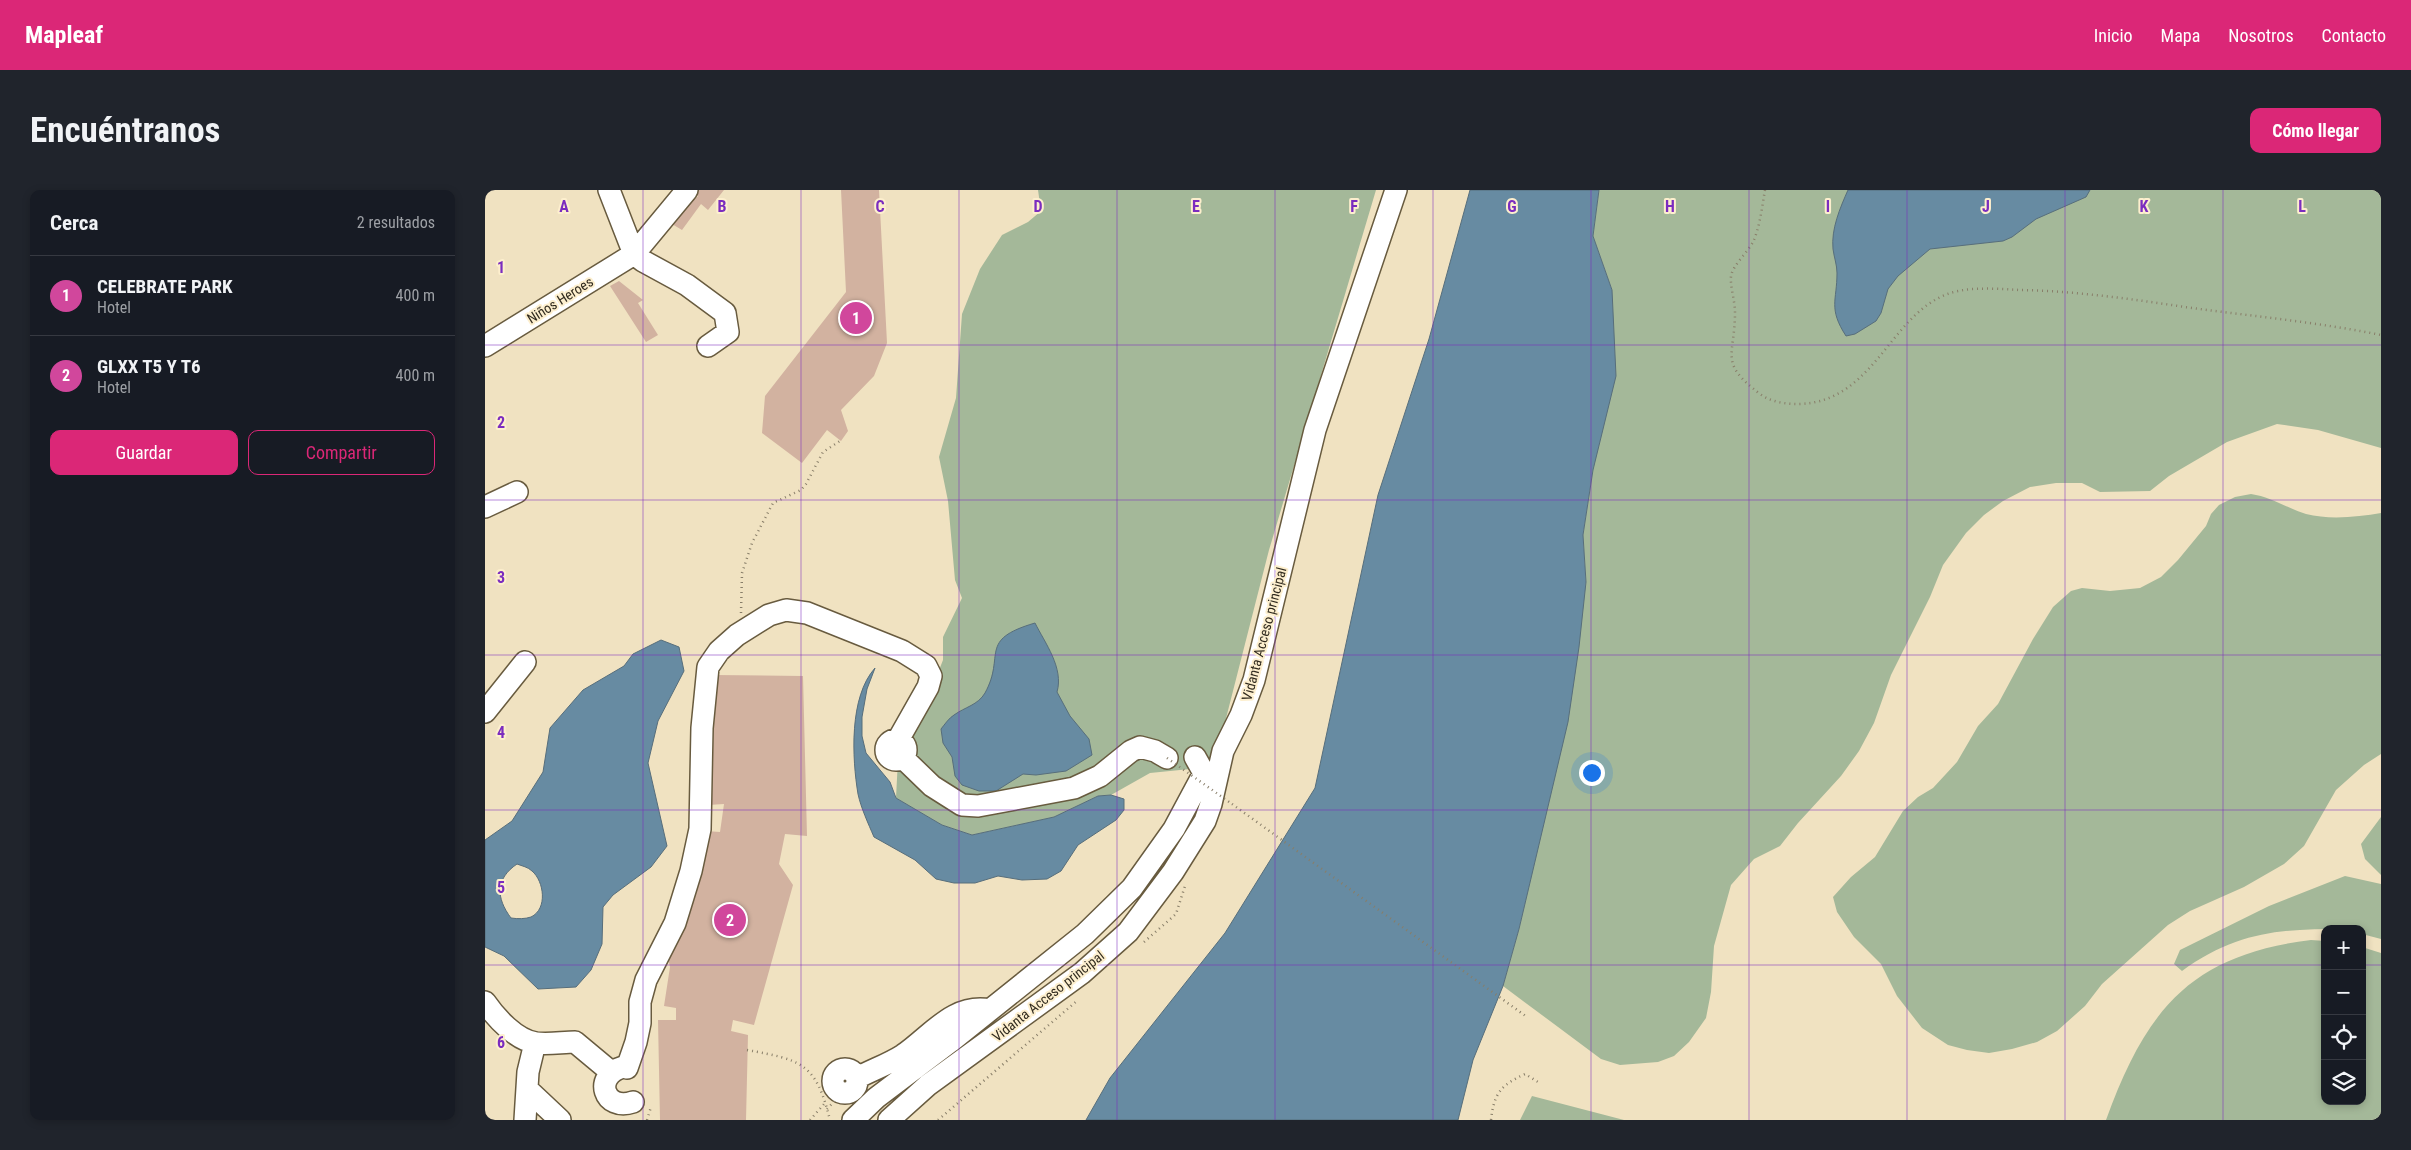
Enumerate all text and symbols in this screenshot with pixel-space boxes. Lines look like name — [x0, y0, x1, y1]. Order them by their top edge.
text: Mapleaf — [25, 21, 103, 49]
text: Inicio — [2094, 25, 2133, 46]
text: Mapa — [2161, 25, 2200, 46]
text: Nosotros — [2228, 25, 2294, 46]
text: Contacto — [2322, 25, 2386, 46]
button: Cómo llegar — [2250, 108, 2381, 153]
text: Encuéntranos — [30, 110, 221, 151]
text: A — [559, 197, 569, 216]
text: B — [718, 197, 727, 216]
text: C — [875, 197, 885, 216]
text: D — [1033, 197, 1043, 216]
text: E — [1192, 197, 1200, 216]
text: F — [1350, 197, 1358, 216]
text: G — [1507, 197, 1517, 216]
text: H — [1665, 197, 1675, 216]
text: I — [1826, 197, 1830, 216]
text: J — [1982, 197, 1990, 216]
text: K — [2140, 197, 2149, 216]
text: L — [2298, 197, 2306, 216]
text: Cerca — [50, 211, 98, 235]
text: 2 resultados — [357, 213, 435, 232]
text: 1 — [497, 258, 505, 277]
street label: Niños Heroes — [524, 273, 596, 327]
text: CELEBRATE PARK — [97, 275, 233, 298]
text: 1 — [62, 286, 70, 305]
text: 400 m — [396, 286, 435, 305]
text: Hotel — [97, 298, 131, 317]
pin: 1 — [840, 299, 872, 337]
text: GLXX T5 Y T6 — [97, 355, 201, 378]
text: 2 — [62, 366, 70, 385]
text: 400 m — [396, 366, 435, 385]
text: Hotel — [97, 378, 131, 397]
text: 2 — [497, 413, 505, 432]
button: Guardar — [50, 430, 238, 475]
button: Compartir — [248, 430, 435, 475]
street label: Vidanta Acceso principal — [1238, 566, 1290, 702]
text: 3 — [497, 568, 505, 587]
text: 4 — [497, 723, 505, 742]
your location — [1579, 760, 1605, 786]
text: 5 — [497, 878, 505, 897]
pin: 2 — [714, 901, 746, 939]
map controls — [2321, 925, 2366, 1105]
button: + — [2321, 925, 2366, 970]
street label: Vidanta Acceso principal — [989, 947, 1107, 1045]
button: − — [2321, 970, 2366, 1015]
button: locate — [2321, 1015, 2366, 1060]
text: 6 — [497, 1033, 505, 1052]
button: layers — [2321, 1060, 2366, 1105]

